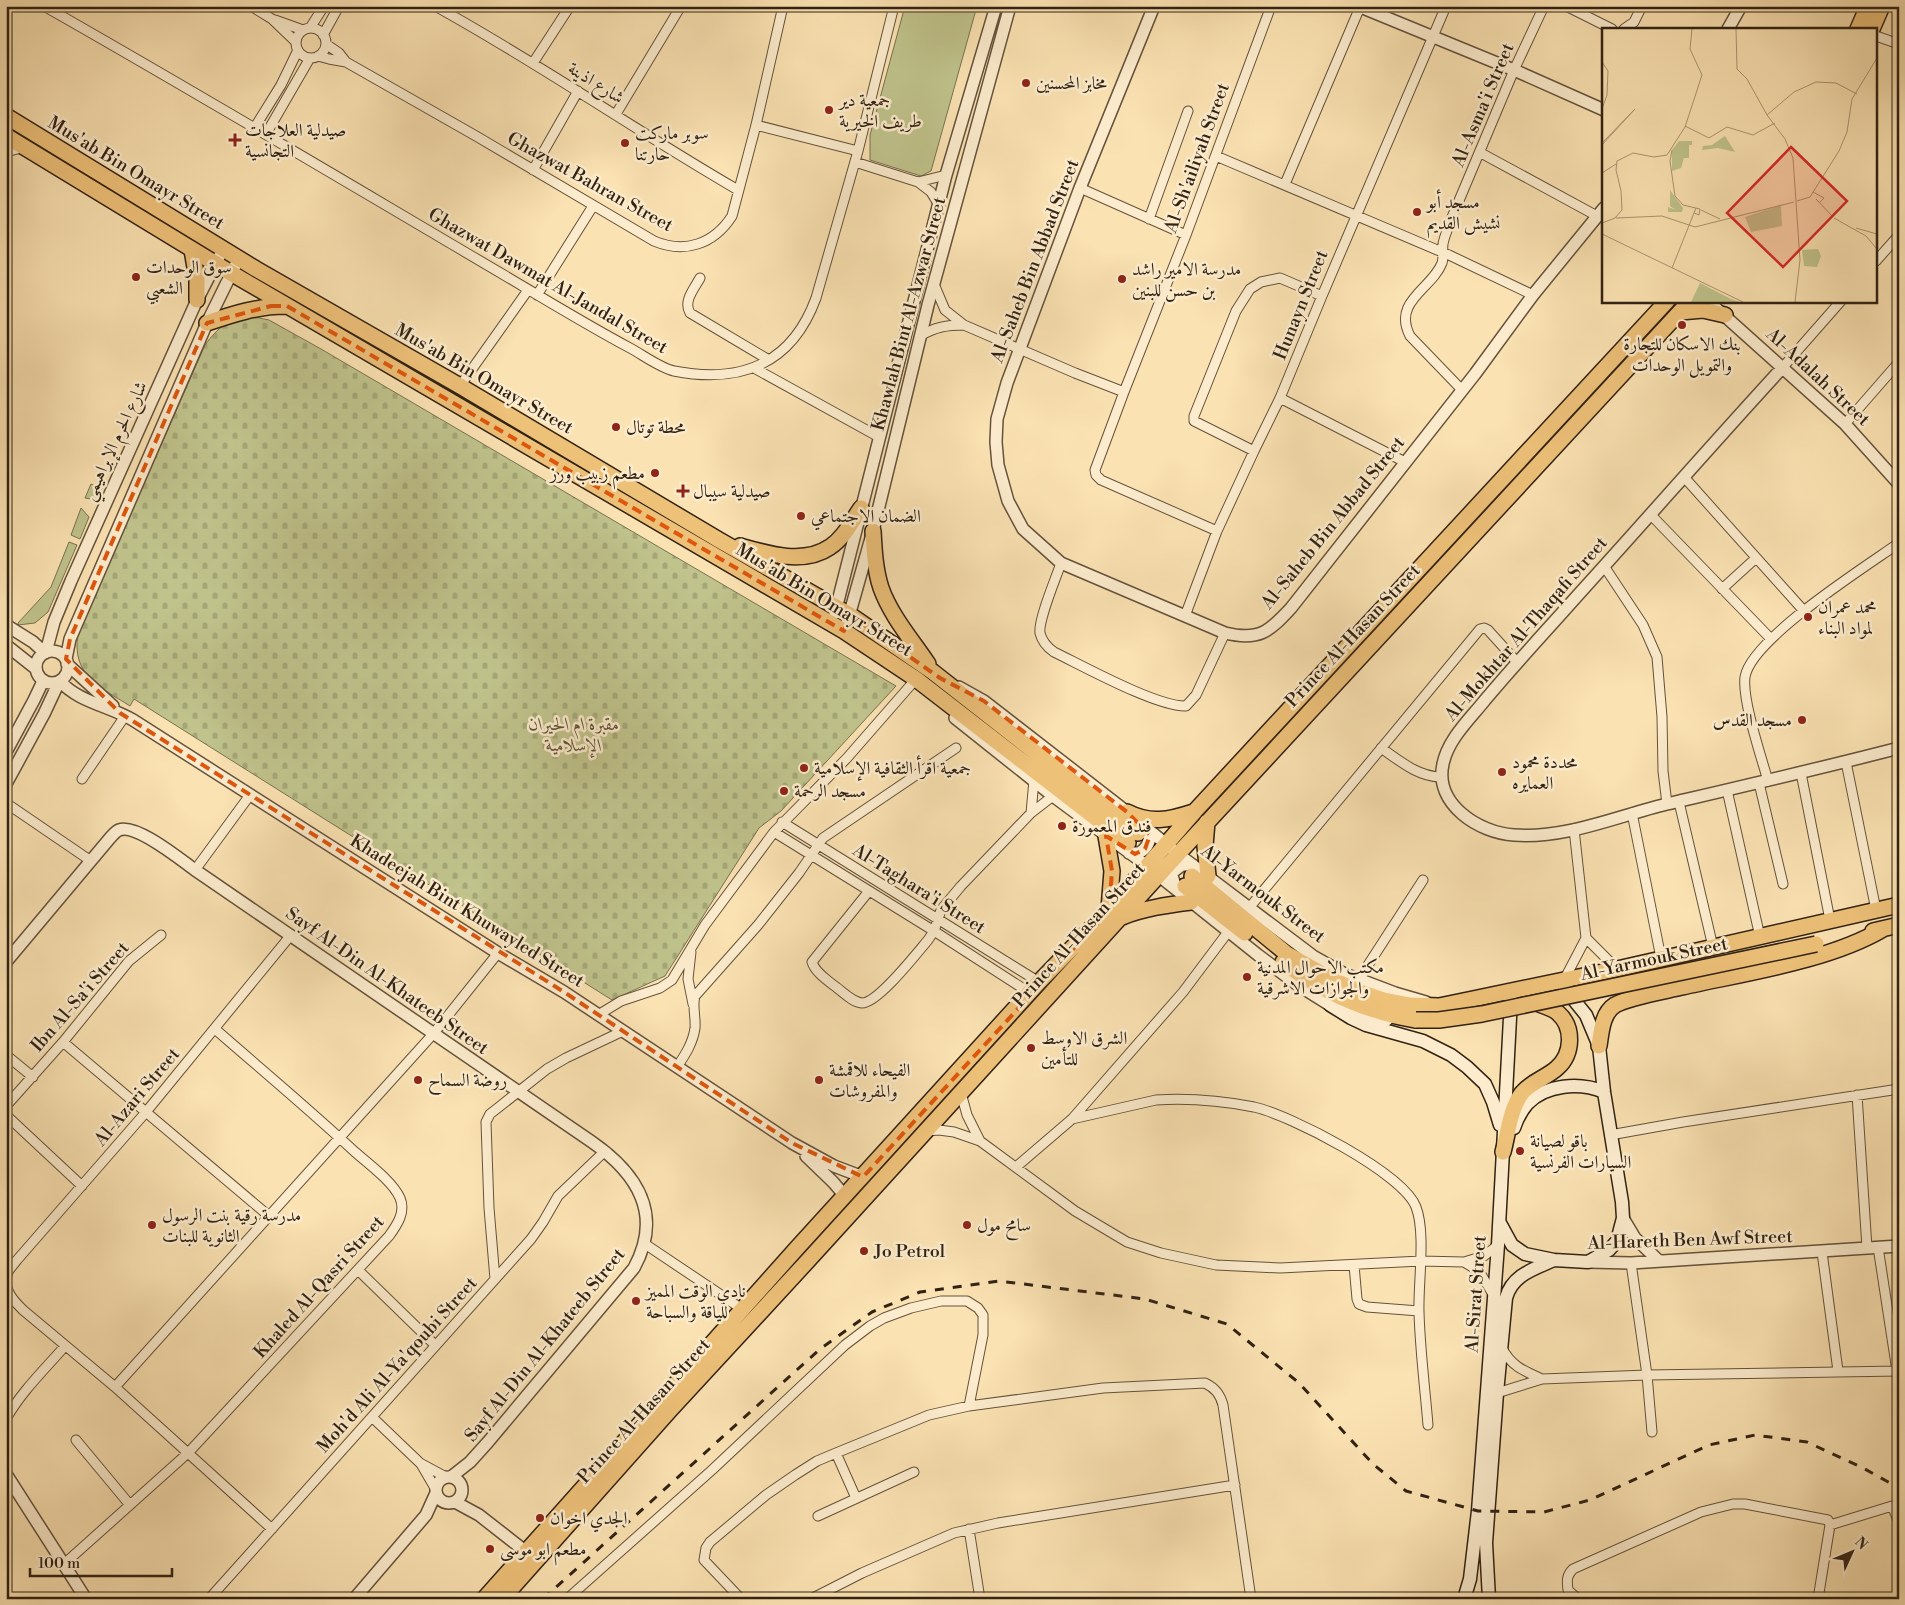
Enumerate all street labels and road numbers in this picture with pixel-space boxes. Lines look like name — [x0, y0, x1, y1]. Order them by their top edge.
street label: Al-Asma'i Street — [1446, 39, 1520, 171]
street label: شارع اذينة — [562, 57, 628, 112]
street label: Al-Sh'ailiyah Street — [1159, 79, 1235, 237]
street label: Mus'ab Bin Omayr Street — [43, 111, 229, 235]
street label: Ghazwat Bahran Street — [503, 127, 677, 237]
street label: Al-Saheb Bin Abbad Street — [985, 155, 1085, 367]
street label: Khawlah Bint Al-Azwar Street — [867, 194, 951, 433]
street label: Ghazwat Dawmat Al-Jandal Street — [424, 203, 672, 359]
street label: Hunayn Street — [1269, 246, 1334, 363]
street label: Mus'ab Bin Omayr Street — [391, 319, 578, 440]
street label: Al-Adalah Street — [1760, 322, 1875, 431]
street label: شارع الحرم الإبراهيمي — [77, 378, 157, 506]
street label: Al-Saheb Bin Abbad Street — [1255, 431, 1410, 615]
street label: Al-Mokhtar Al-Thaqafi Street — [1439, 532, 1613, 727]
street label: Mus'ab Bin Omayr Street — [731, 538, 917, 662]
street label: Prince Al-Hasan Street — [1281, 559, 1426, 712]
street label: Khadeejah Bint Khuwayled Street — [346, 829, 589, 993]
street label: Al-Taghara'i Street — [847, 838, 990, 939]
street label: Al-Yarmouk Street — [1195, 839, 1330, 949]
street label: Prince Al-Hasan Street — [1008, 857, 1151, 1012]
street label: Sayf Al-Din Al-Khateeb Street — [281, 902, 493, 1060]
street label: Al-Yarmouk Street — [1577, 932, 1730, 986]
street label: Ibn Al-Sa'i Street — [26, 937, 135, 1057]
street label: Al-Azari Street — [89, 1043, 185, 1152]
street label: Khaled Al-Qasri Street — [249, 1210, 390, 1363]
street label: Al-Hareth Ben Awf Street — [1586, 1225, 1794, 1255]
street label: Al-Sirat Street — [1460, 1234, 1492, 1354]
street label: Sayf Al-Din Al-Khateeb Street — [460, 1243, 631, 1446]
street label: Moh'd Ali Al-Ya'qoubi Street — [312, 1272, 483, 1458]
street label: Prince Al-Hasan Street — [573, 1333, 716, 1488]

